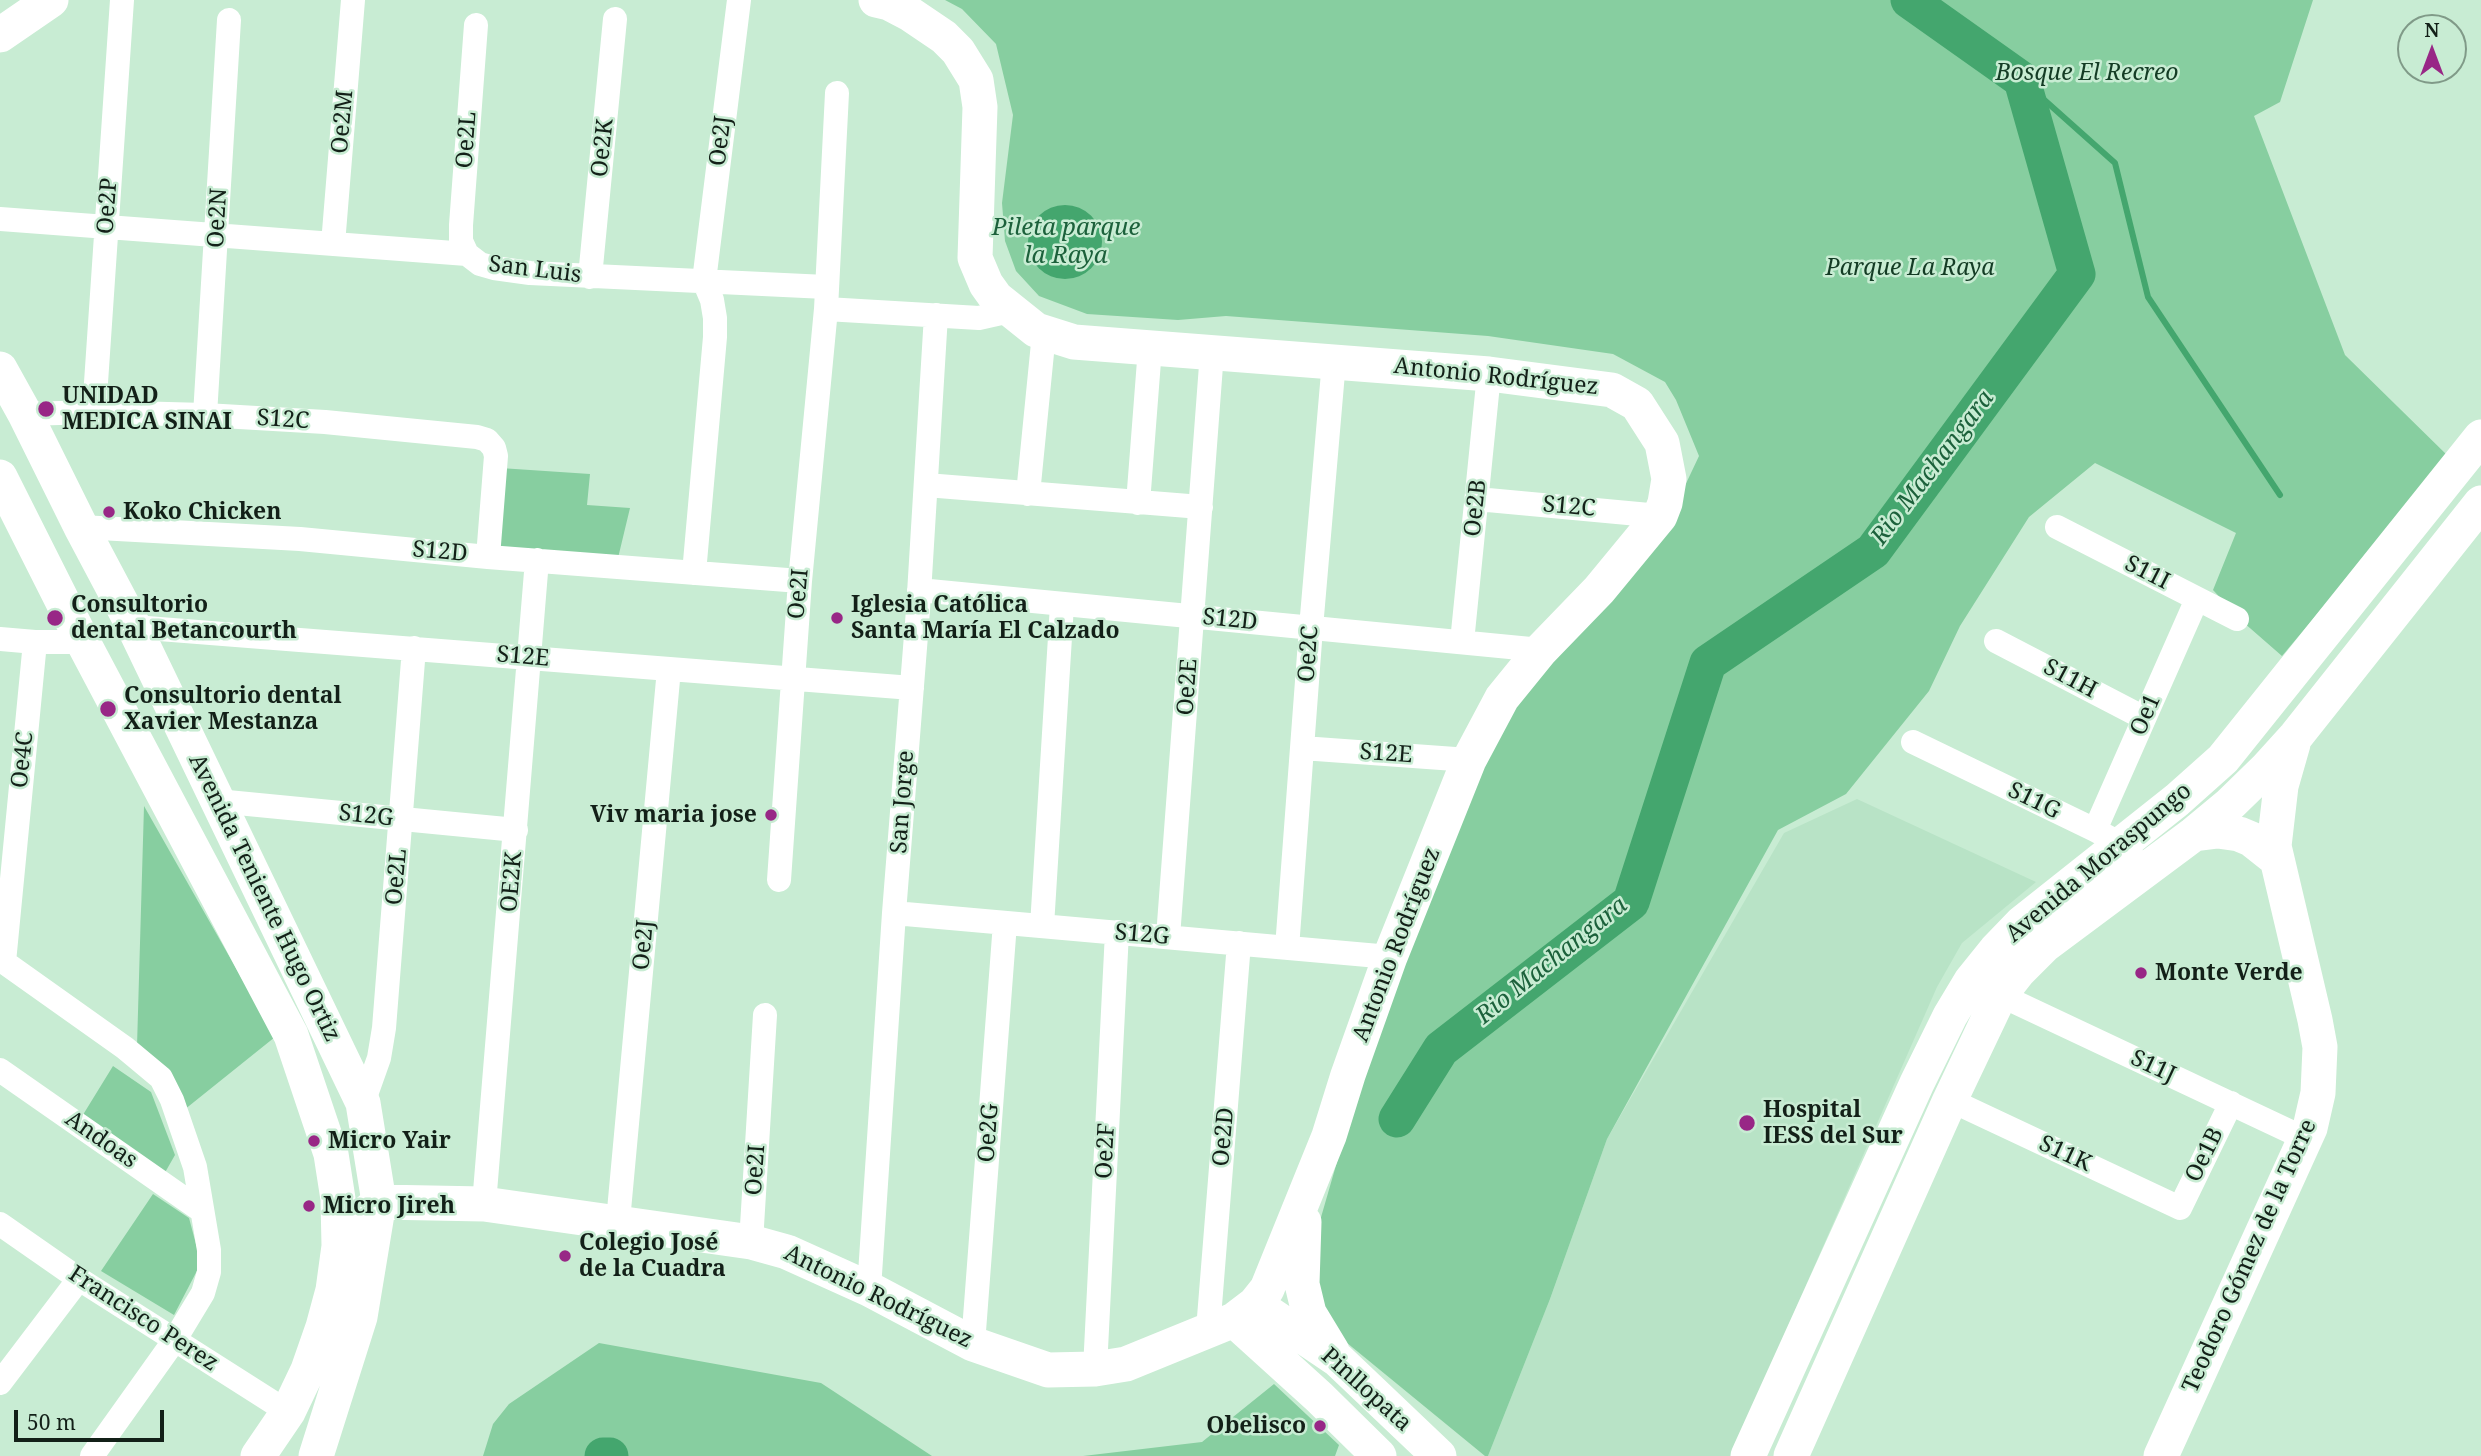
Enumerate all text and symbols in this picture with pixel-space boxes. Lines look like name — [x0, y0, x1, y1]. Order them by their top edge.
north arrow — [2397, 14, 2467, 84]
text: N — [2425, 17, 2439, 43]
park label: Bosque El Recreo — [1996, 59, 2178, 87]
street label: Oe2M — [326, 89, 360, 155]
street label: Oe2L — [451, 111, 483, 169]
street label: Oe2J — [704, 114, 738, 168]
street label: Oe2K — [586, 118, 620, 178]
street label: Oe2P — [92, 177, 124, 235]
street label: Oe2N — [203, 187, 233, 249]
water label: Pileta parque la Raya — [992, 214, 1140, 270]
street label: San Luis — [487, 251, 583, 289]
park label: Parque La Raya — [1825, 254, 1995, 282]
street label: Antonio Rodríguez — [1392, 353, 1600, 401]
place label: UNIDAD MEDICA SINAI — [62, 382, 232, 436]
water label: Rio Machangara — [1866, 385, 2000, 551]
marker: UNIDAD MEDICA SINAI — [36, 399, 56, 419]
street label: S12C — [256, 404, 310, 436]
street label: Oe2B — [1459, 478, 1493, 538]
street label: S12C — [1542, 491, 1596, 523]
place label: Koko Chicken — [123, 498, 281, 526]
marker: Koko Chicken — [101, 504, 117, 520]
street label: S12D — [411, 536, 469, 568]
street label: S11I — [2120, 550, 2174, 596]
street label: Oe2I — [783, 568, 815, 620]
place label: Consultorio dental Betancourth — [71, 591, 297, 645]
place label: Iglesia Católica Santa María El Calzado — [851, 591, 1120, 645]
street label: S12D — [1201, 603, 1259, 637]
marker: Consultorio dental Betancourth — [45, 608, 65, 628]
marker: Iglesia Católica Santa María El Calzado — [829, 610, 845, 626]
street label: Oe2C — [1293, 625, 1325, 683]
street label: S12E — [496, 641, 550, 673]
street label: S11H — [2039, 654, 2101, 704]
street label: Oe2E — [1172, 658, 1204, 716]
place label: Consultorio dental Xavier Mestanza — [124, 682, 342, 736]
street label: Oe1 — [2125, 690, 2167, 740]
marker: Consultorio dental Xavier Mestanza — [98, 699, 118, 719]
street label: Oe4C — [6, 731, 40, 789]
street label: S12E — [1359, 738, 1413, 770]
street label: Avenida Teniente Hugo Ortiz — [182, 750, 346, 1046]
street label: San Jorge — [886, 750, 920, 854]
street label: Avenida Moraspungo — [2001, 777, 2197, 949]
street label: S11G — [2003, 777, 2065, 825]
street label: S12G — [337, 799, 395, 833]
place label: Viv maria jose — [590, 801, 757, 829]
marker: Viv maria jose — [763, 807, 779, 823]
street label: Antonio Rodríguez — [1347, 844, 1447, 1046]
street label: Oe2L — [381, 848, 413, 906]
street label: OE2K — [496, 851, 528, 913]
water label: Rio Machangara — [1471, 891, 1633, 1031]
street label: Oe2J — [628, 919, 660, 971]
street label: S12G — [1114, 919, 1170, 951]
place label: Monte Verde — [2155, 959, 2303, 987]
marker: Monte Verde — [2133, 965, 2149, 981]
street label: S11J — [2126, 1045, 2180, 1089]
place label: Hospital IESS del Sur — [1763, 1096, 1903, 1150]
street label: Oe2G — [973, 1103, 1005, 1163]
street label: Andoas — [60, 1105, 142, 1175]
street label: Oe2D — [1208, 1106, 1240, 1168]
marker: Hospital IESS del Sur — [1737, 1113, 1757, 1133]
street label: Teodoro Gómez de la Torre — [2177, 1115, 2323, 1397]
street label: Oe2F — [1091, 1122, 1121, 1180]
street label: Oe1B — [2180, 1123, 2230, 1187]
place label: Micro Yair — [328, 1127, 451, 1155]
street label: S11K — [2035, 1130, 2095, 1178]
marker: Micro Yair — [306, 1133, 322, 1149]
street label: Oe2I — [740, 1144, 772, 1196]
place label: Micro Jireh — [323, 1192, 455, 1220]
marker: Micro Jireh — [301, 1198, 317, 1214]
place label: Colegio José de la Cuadra — [579, 1229, 726, 1283]
street label: Antonio Rodríguez — [780, 1240, 976, 1354]
marker: Colegio José de la Cuadra — [557, 1248, 573, 1264]
street label: Francisco Perez — [63, 1260, 223, 1378]
street label: Pinllopata — [1315, 1342, 1417, 1438]
scale bar — [18, 1396, 168, 1440]
text: 50 m — [27, 1408, 76, 1436]
place label: Obelisco — [1206, 1412, 1306, 1440]
marker: Obelisco — [1312, 1418, 1328, 1434]

